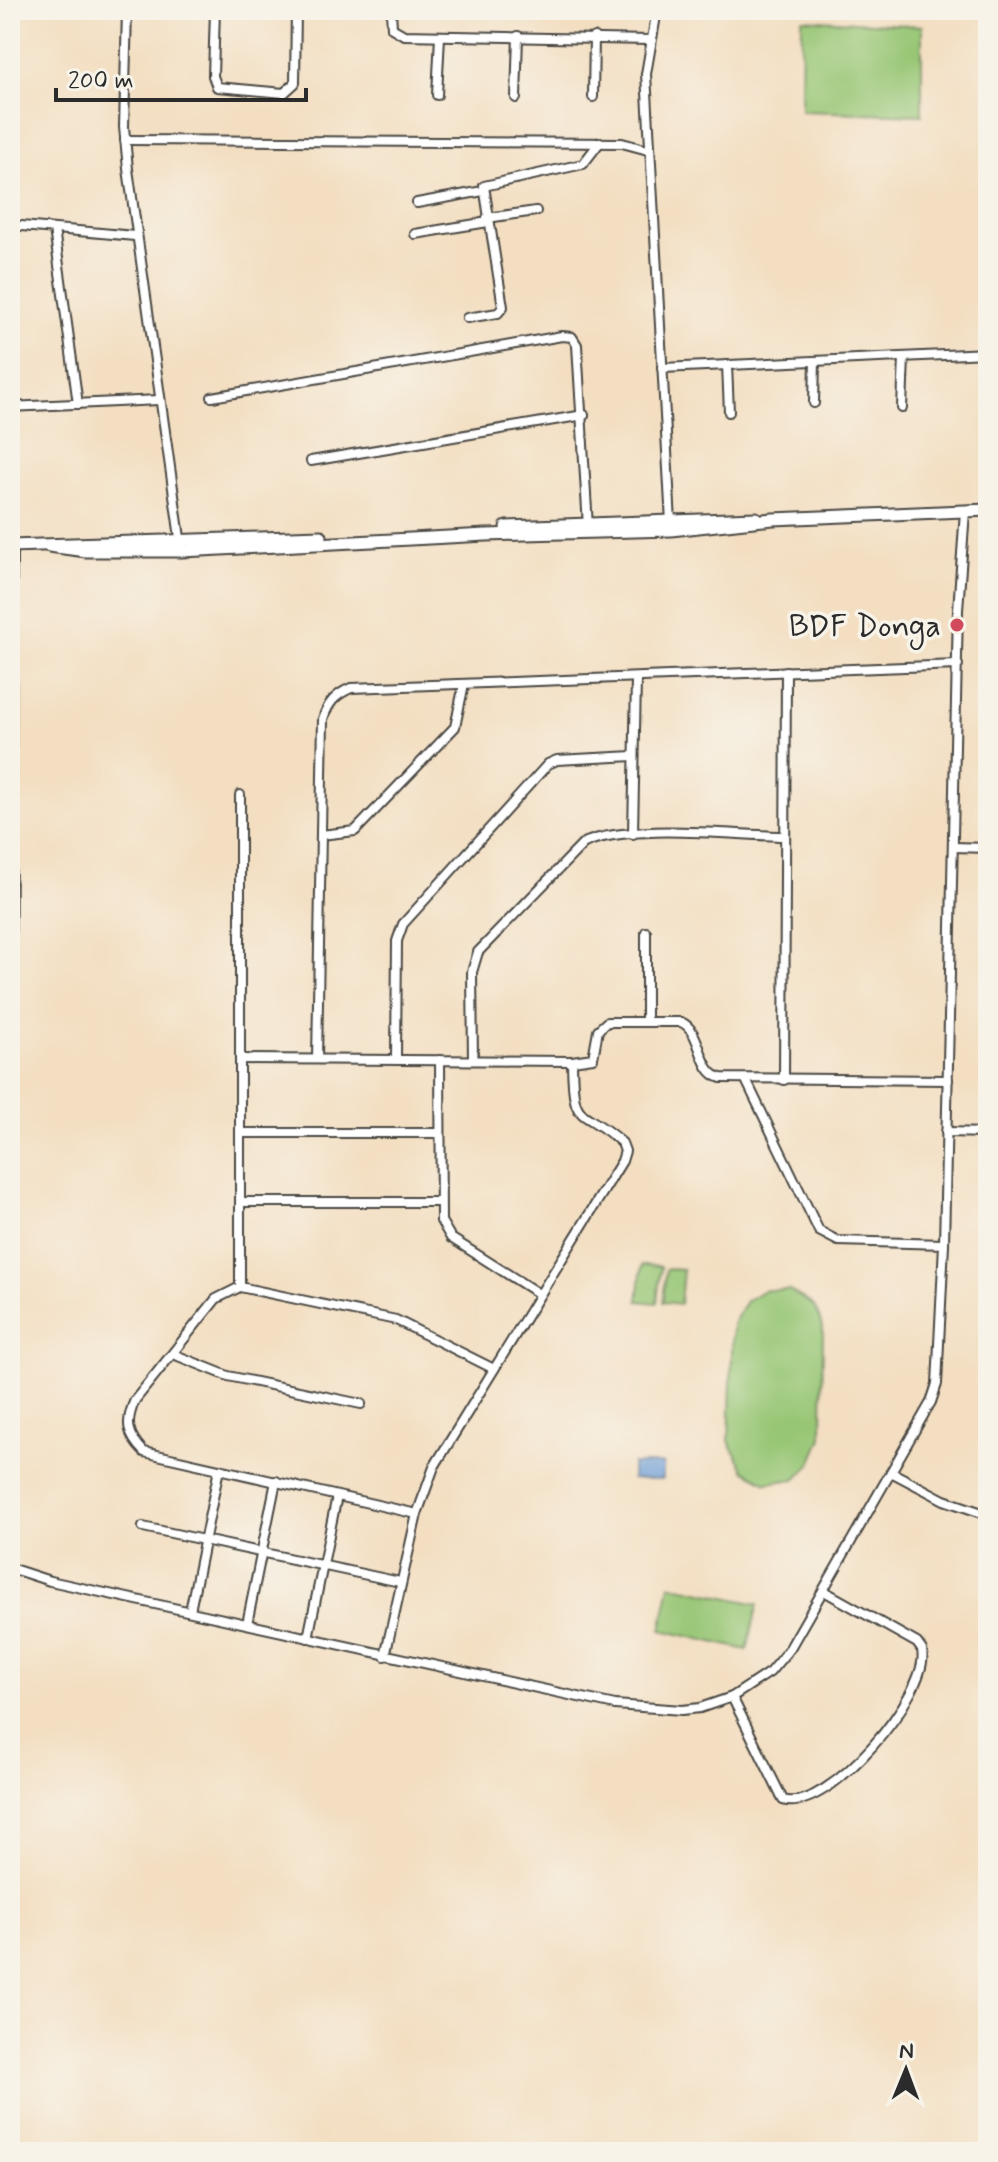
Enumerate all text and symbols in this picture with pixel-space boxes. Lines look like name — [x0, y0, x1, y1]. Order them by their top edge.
scale bar — [56, 52, 306, 102]
text: 200 m — [68, 66, 134, 97]
place label: BDF Donga — [789, 606, 941, 650]
marker: BDF Donga — [948, 616, 966, 634]
north arrow — [866, 2030, 946, 2110]
text: N — [899, 2038, 914, 2066]

